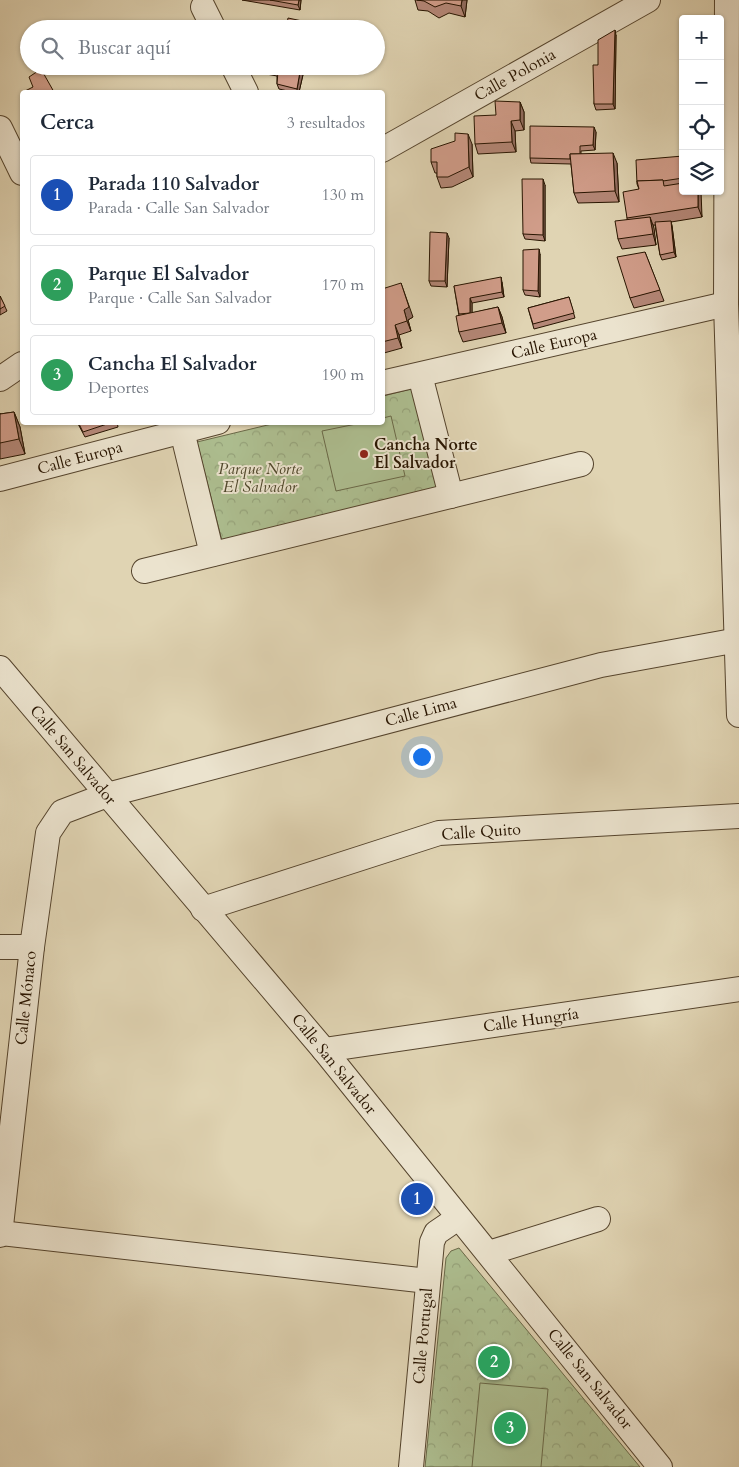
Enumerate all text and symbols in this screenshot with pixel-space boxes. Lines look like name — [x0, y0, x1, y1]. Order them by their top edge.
map controls — [679, 15, 724, 195]
button: + — [679, 15, 724, 60]
search box — [20, 20, 385, 75]
icon: search — [38, 34, 66, 62]
text: Buscar aquí — [78, 35, 171, 61]
street label: Calle Polonia — [470, 43, 560, 106]
button: − — [679, 60, 724, 105]
button: locate — [679, 105, 724, 150]
text: Cerca — [40, 108, 94, 137]
text: 3 resultados — [287, 112, 365, 134]
button: layers — [679, 150, 724, 195]
text: Parada 110 Salvador — [88, 171, 259, 197]
text: 1 — [53, 184, 61, 206]
text: 130 m — [322, 184, 364, 206]
text: Parada · Calle San Salvador — [88, 197, 269, 219]
text: Parque El Salvador — [88, 261, 249, 287]
text: 2 — [53, 274, 61, 296]
text: 170 m — [322, 274, 364, 296]
text: Parque · Calle San Salvador — [88, 287, 272, 309]
street label: Calle Europa — [509, 323, 599, 365]
text: Cancha El Salvador — [88, 351, 257, 377]
text: 3 — [53, 364, 61, 386]
text: 190 m — [322, 364, 364, 386]
text: Deportes — [88, 377, 149, 399]
place label: Cancha Norte El Salvador — [374, 434, 478, 474]
street label: Calle Europa — [35, 436, 125, 480]
marker: Cancha Norte El Salvador — [358, 448, 370, 460]
park label: Parque Norte El Salvador — [218, 458, 303, 498]
street label: Calle Lima — [383, 692, 459, 732]
street label: Calle San Salvador — [25, 700, 121, 810]
your location — [409, 744, 435, 770]
street label: Calle Quito — [441, 818, 522, 846]
street label: Calle Mónaco — [10, 950, 42, 1046]
street label: Calle Hungría — [482, 1002, 580, 1038]
street label: Calle San Salvador — [286, 1009, 382, 1119]
pin: 1 — [401, 1180, 433, 1218]
street label: Calle Portugal — [408, 1287, 438, 1385]
street label: Calle San Salvador — [542, 1324, 638, 1434]
pin: 2 — [478, 1343, 510, 1381]
pin: 3 — [494, 1409, 526, 1447]

